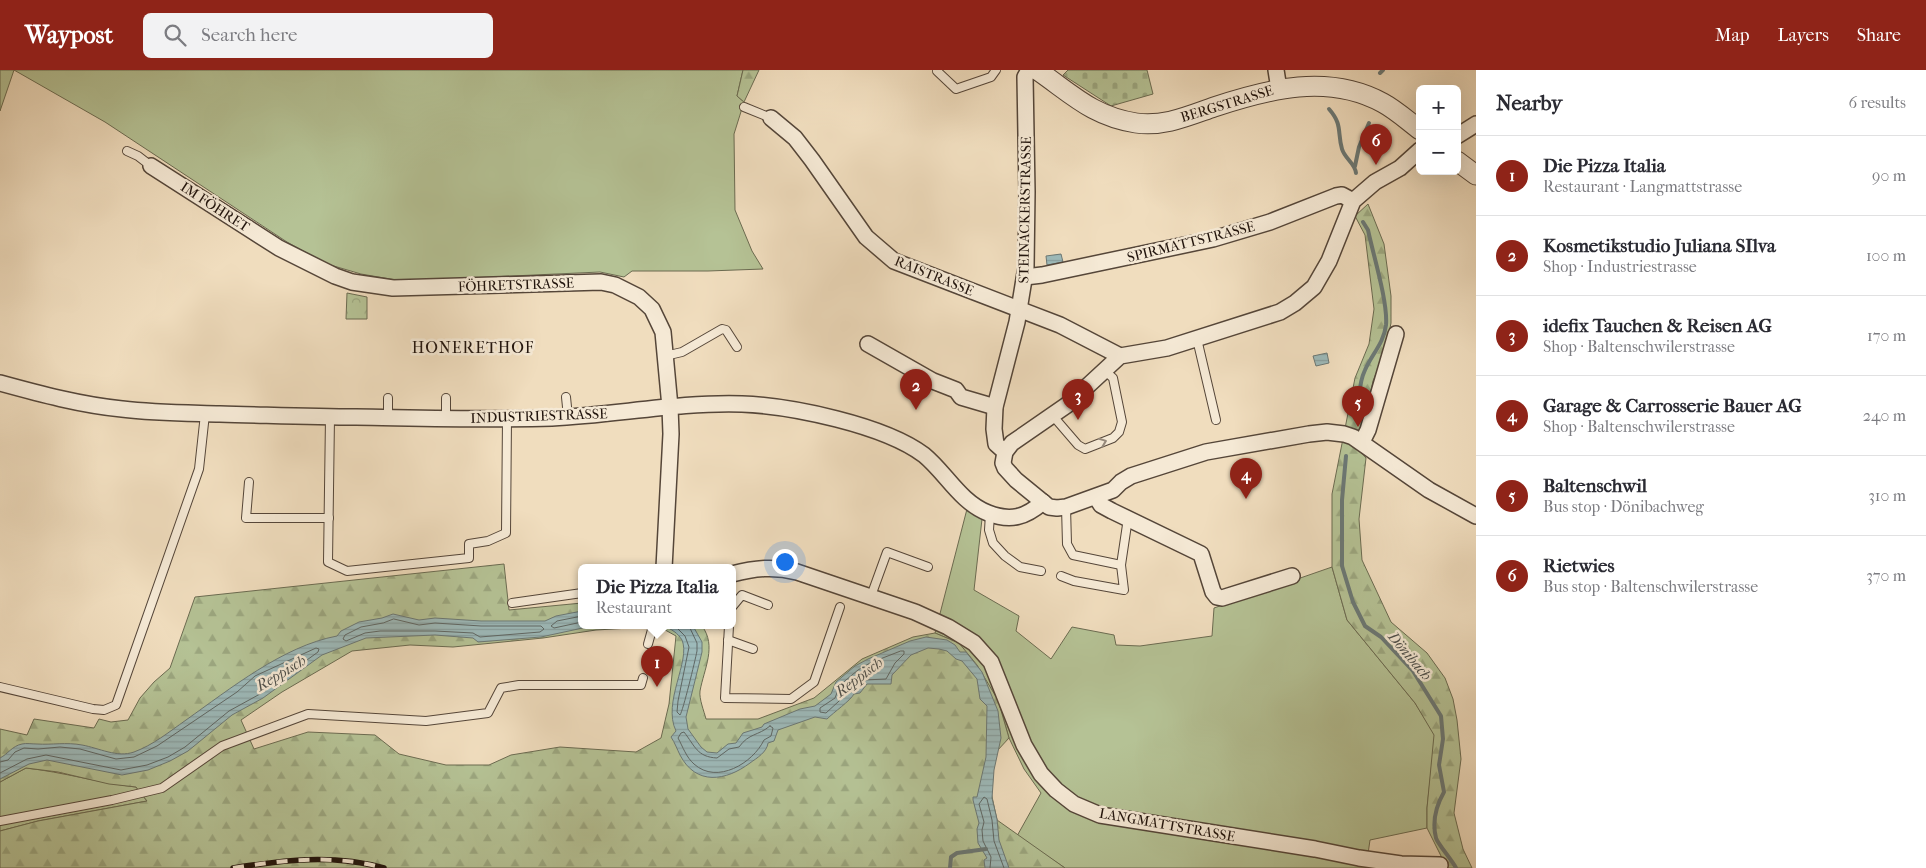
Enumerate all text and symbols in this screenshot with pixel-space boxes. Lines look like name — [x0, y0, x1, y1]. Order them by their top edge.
search box — [143, 13, 493, 58]
text: Waypost — [25, 21, 113, 49]
icon: search — [161, 21, 189, 49]
text: Search here — [201, 24, 297, 46]
text: Map — [1715, 25, 1749, 46]
text: Layers — [1777, 25, 1829, 46]
text: Share — [1857, 25, 1901, 46]
street label: BERGSTRASSE — [1179, 82, 1276, 126]
map controls — [1416, 85, 1461, 175]
button: + — [1416, 85, 1461, 130]
text: Nearby — [1496, 91, 1562, 115]
text: 6 results — [1848, 93, 1906, 112]
pin: 6 — [1360, 124, 1392, 165]
button: − — [1416, 130, 1461, 175]
street label: STEINACKERSTRASSE — [1015, 136, 1035, 284]
text: Die Pizza Italia — [1543, 155, 1666, 177]
text: 1 — [1509, 166, 1515, 185]
text: 90 m — [1872, 166, 1906, 185]
text: Restaurant · Langmattstrasse — [1543, 177, 1742, 196]
street label: IM FÖHRET — [177, 178, 254, 236]
street label: SPIRMATTSTRASSE — [1125, 218, 1257, 266]
text: Kosmetikstudio Juliana SIlva — [1543, 235, 1776, 257]
text: 2 — [1508, 246, 1516, 265]
text: 100 m — [1866, 246, 1906, 265]
street label: RAISTRASSE — [892, 252, 976, 300]
text: Shop · Industriestrasse — [1543, 257, 1697, 276]
street label: FÖHRETSTRASSE — [457, 273, 575, 296]
text: idefix Tauchen & Reisen AG — [1543, 315, 1772, 337]
text: 3 — [1509, 326, 1515, 345]
text: 170 m — [1867, 326, 1906, 345]
text: Shop · Baltenschwilerstrasse — [1543, 337, 1735, 356]
district label: HONERETHOF — [412, 338, 534, 357]
pin: 2 — [900, 369, 932, 410]
pin: 3 — [1062, 379, 1094, 420]
pin: 5 — [1342, 386, 1374, 427]
text: Garage & Carrosserie Bauer AG — [1543, 395, 1802, 417]
street label: INDUSTRIESTRASSE — [470, 405, 608, 427]
text: 4 — [1507, 406, 1517, 425]
text: 240 m — [1863, 406, 1906, 425]
text: Shop · Baltenschwilerstrasse — [1543, 417, 1735, 436]
one-way arrow — [1099, 438, 1107, 448]
pin: 4 — [1230, 458, 1262, 499]
text: Baltenschwil — [1543, 475, 1647, 497]
text: 5 — [1509, 486, 1515, 505]
text: 310 m — [1868, 486, 1906, 505]
text: Bus stop · Dönibachweg — [1543, 497, 1704, 516]
your location — [772, 549, 798, 575]
text: Rietwies — [1543, 555, 1614, 577]
popup — [578, 564, 736, 629]
text: 6 — [1508, 566, 1516, 585]
text: 370 m — [1866, 566, 1906, 585]
text: Die Pizza Italia — [596, 576, 718, 598]
text: Bus stop · Baltenschwilerstrasse — [1543, 577, 1758, 596]
text: Restaurant — [596, 598, 672, 617]
water label: Dönibach — [1384, 627, 1436, 684]
pin: 1 — [641, 646, 673, 687]
water label: Reppisch — [252, 651, 309, 695]
water label: Reppisch — [831, 653, 886, 701]
street label: LANGMATTSTRASSE — [1098, 805, 1237, 845]

